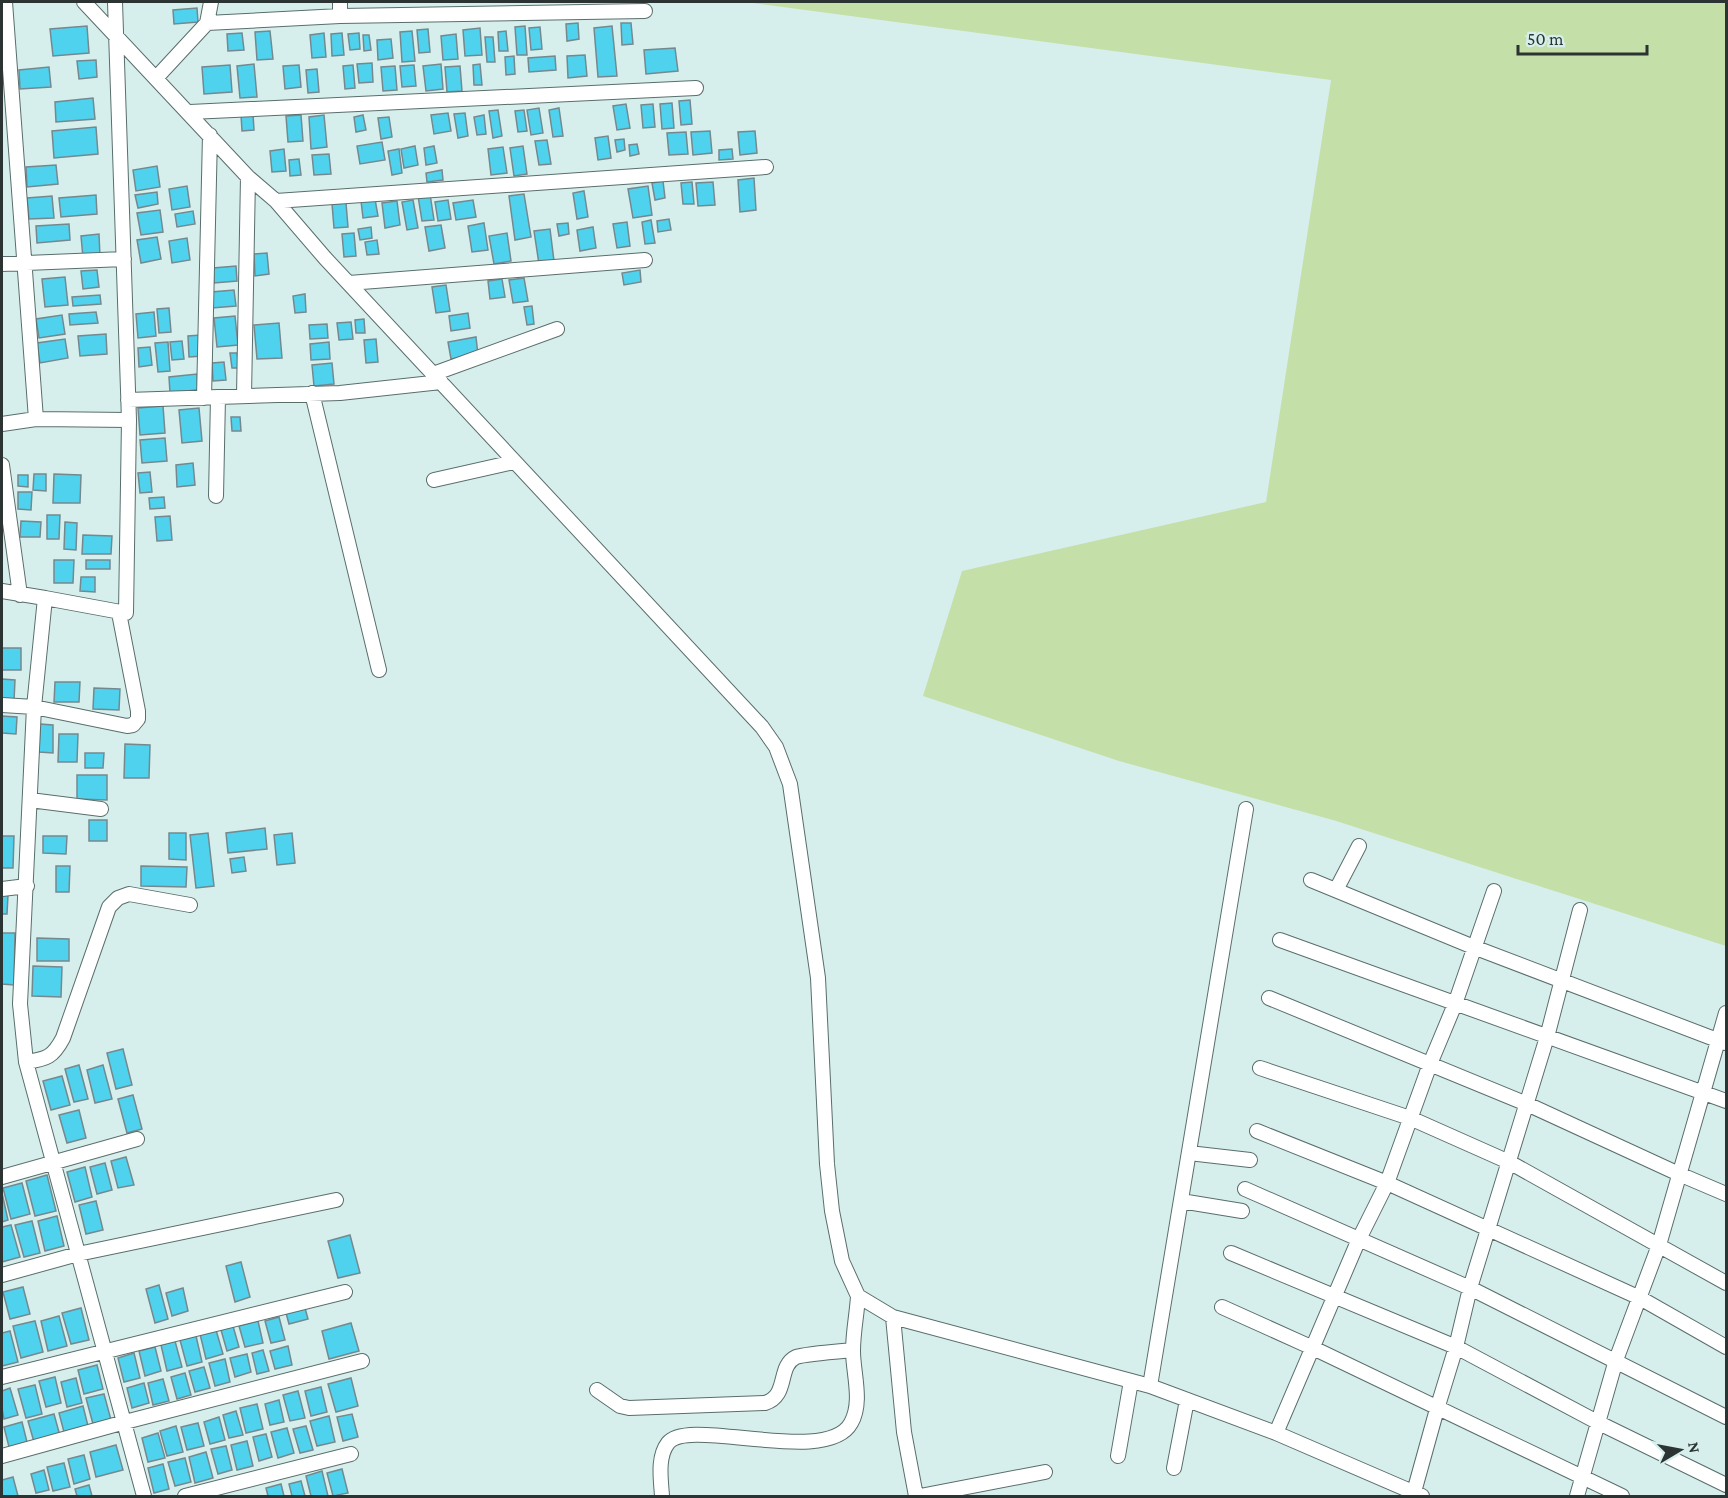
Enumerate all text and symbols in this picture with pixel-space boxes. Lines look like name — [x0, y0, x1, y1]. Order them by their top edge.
scale bar — [1518, 18, 1647, 56]
text: 50 m — [1527, 29, 1564, 49]
north arrow — [1650, 1420, 1710, 1480]
text: N — [1685, 1441, 1704, 1454]

